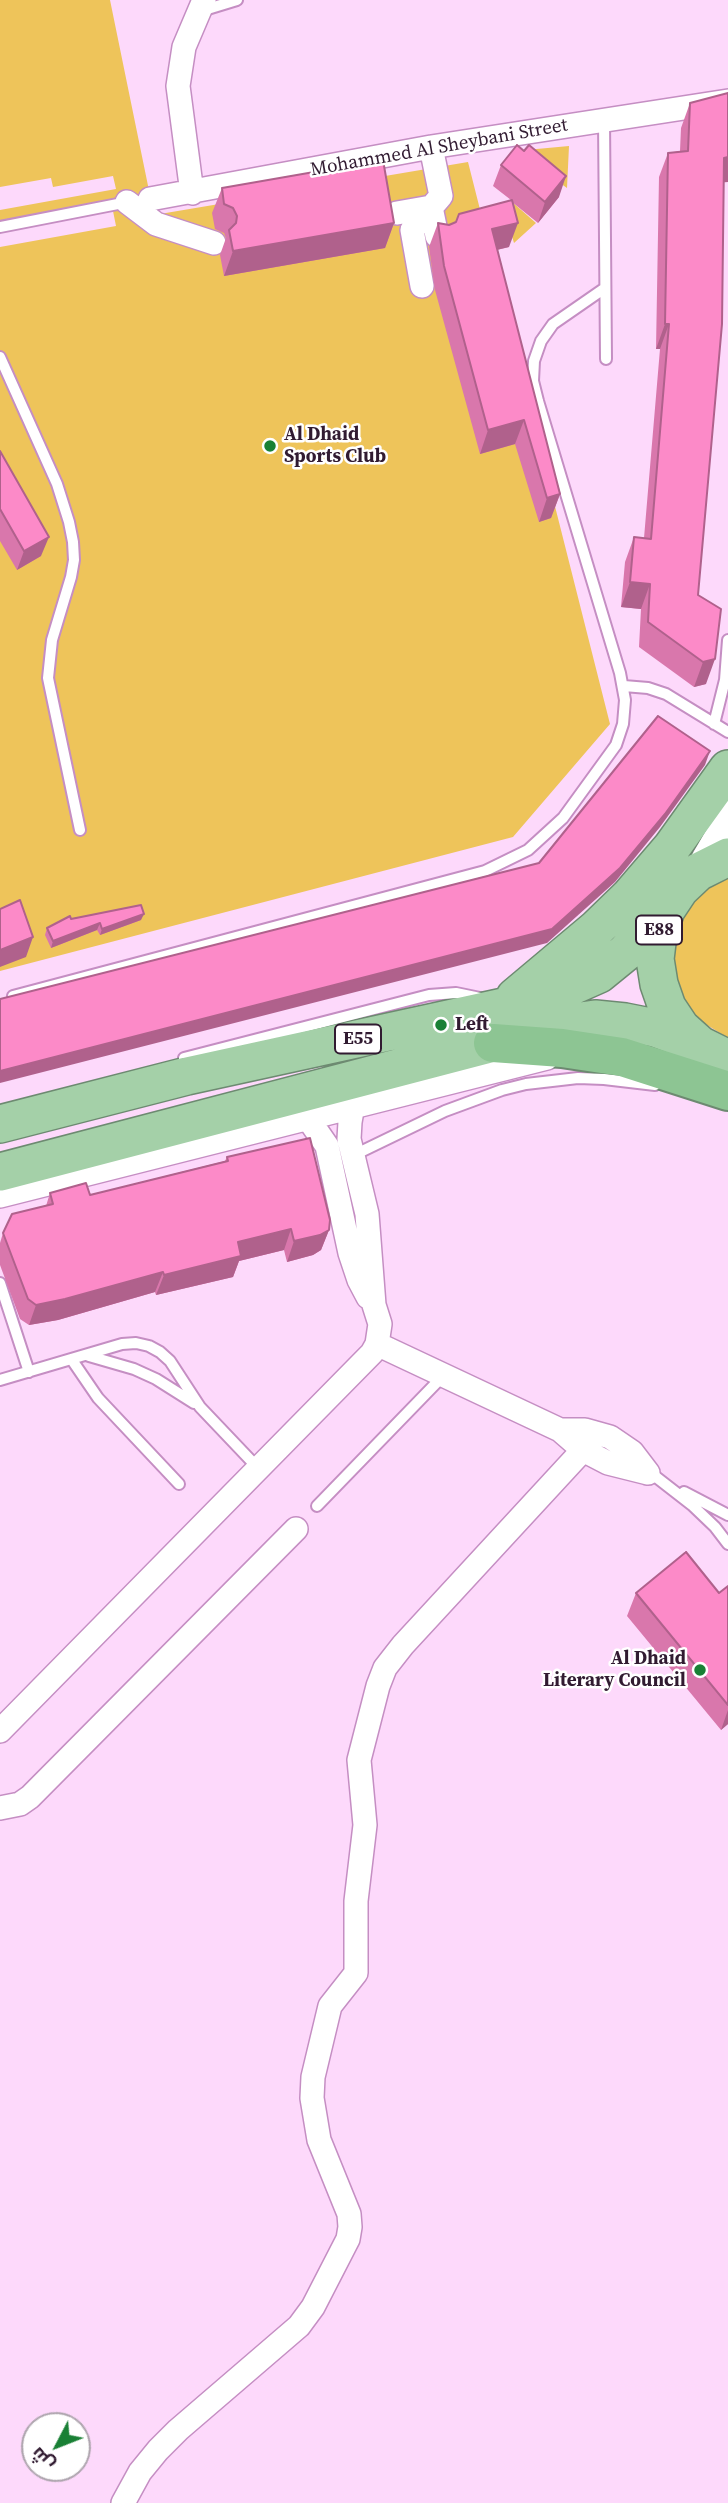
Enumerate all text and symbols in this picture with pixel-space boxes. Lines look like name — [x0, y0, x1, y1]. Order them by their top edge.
street label: Mohammed Al Sheybani Street — [309, 114, 569, 182]
place label: Al Dhaid Sports Club — [284, 424, 386, 468]
marker: Al Dhaid Sports Club — [262, 438, 278, 454]
road number: E88 — [636, 916, 682, 945]
place label: Left — [455, 1014, 489, 1036]
marker: Left — [433, 1017, 449, 1033]
road number: E55 — [335, 1024, 381, 1054]
place label: Al Dhaid Literary Council — [543, 1648, 686, 1692]
marker: Al Dhaid Literary Council — [692, 1662, 708, 1678]
north arrow — [21, 2412, 91, 2482]
text: ش — [24, 2442, 60, 2477]

